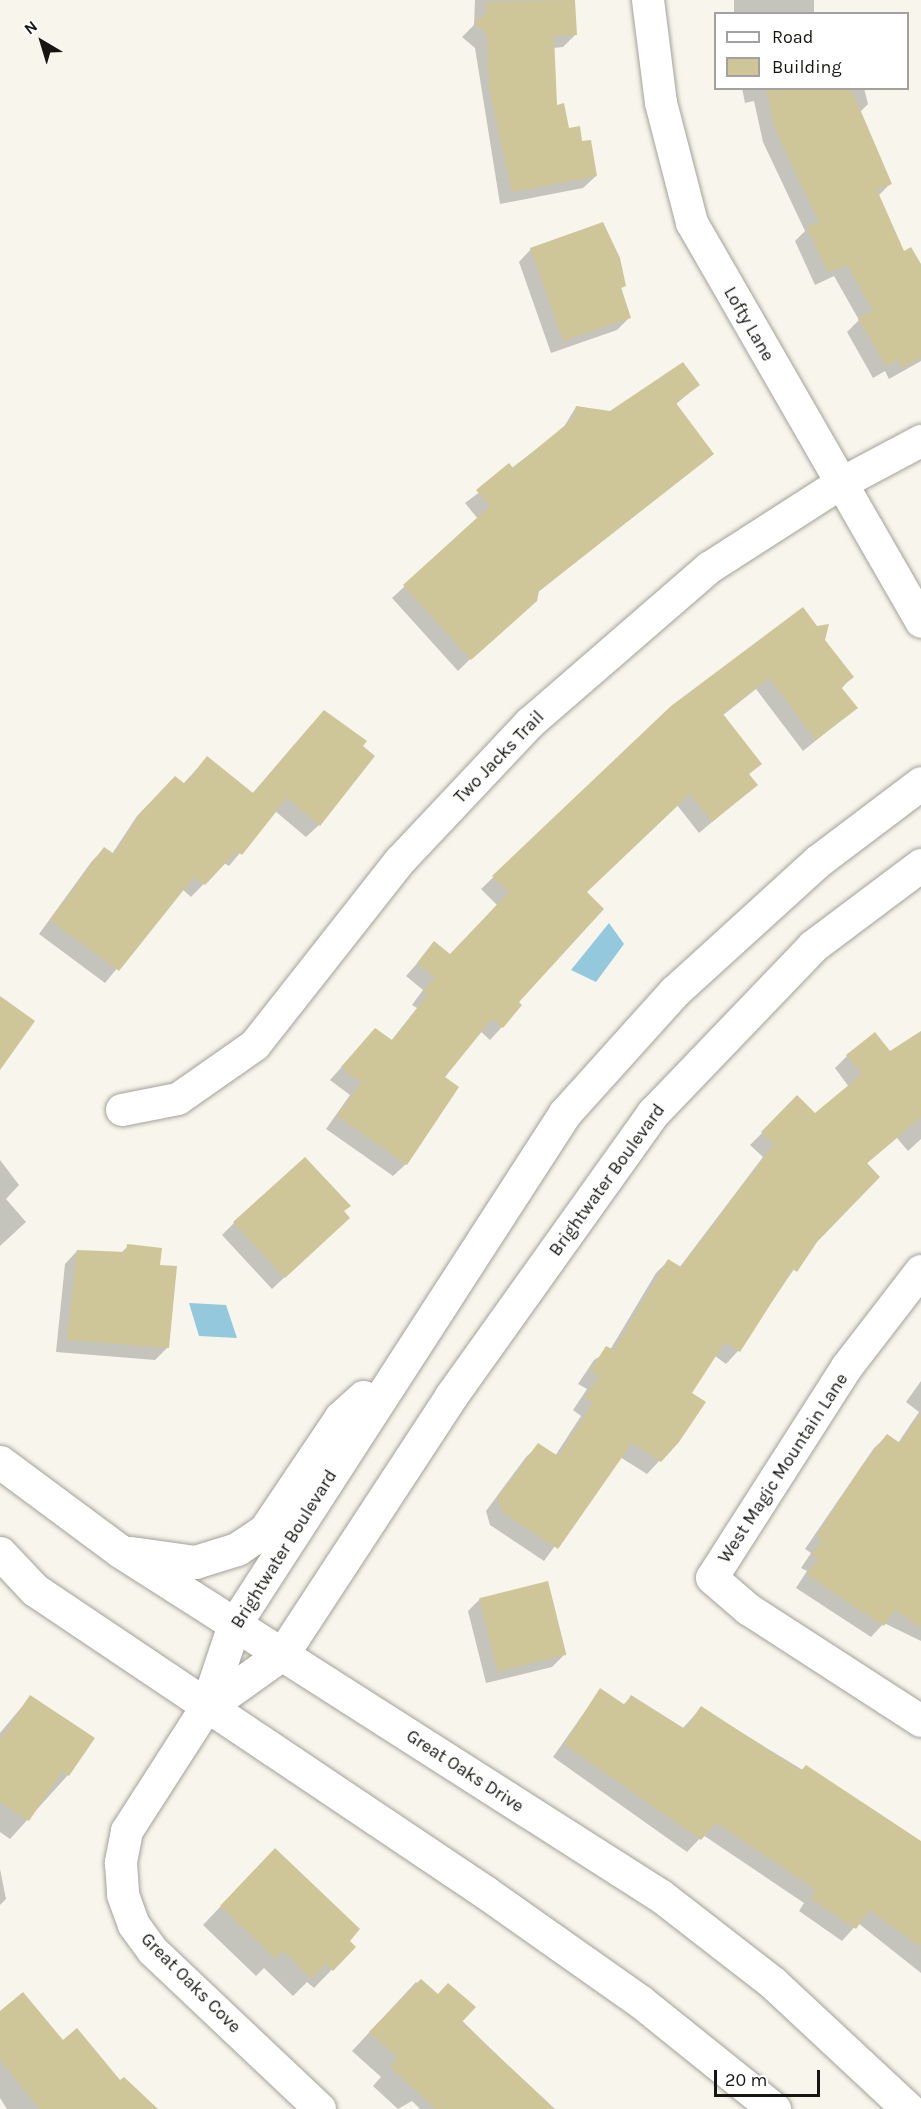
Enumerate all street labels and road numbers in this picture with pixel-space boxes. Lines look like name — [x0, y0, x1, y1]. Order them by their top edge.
street label: Lofty Lane — [719, 283, 779, 365]
street label: Two Jacks Trail — [449, 706, 549, 808]
street label: Brightwater Boulevard — [545, 1100, 669, 1260]
street label: West Magic Mountain Lane — [713, 1369, 853, 1567]
street label: Brightwater Boulevard — [226, 1466, 342, 1632]
street label: Great Oaks Drive — [402, 1725, 528, 1817]
street label: Great Oaks Cove — [136, 1928, 246, 2038]

